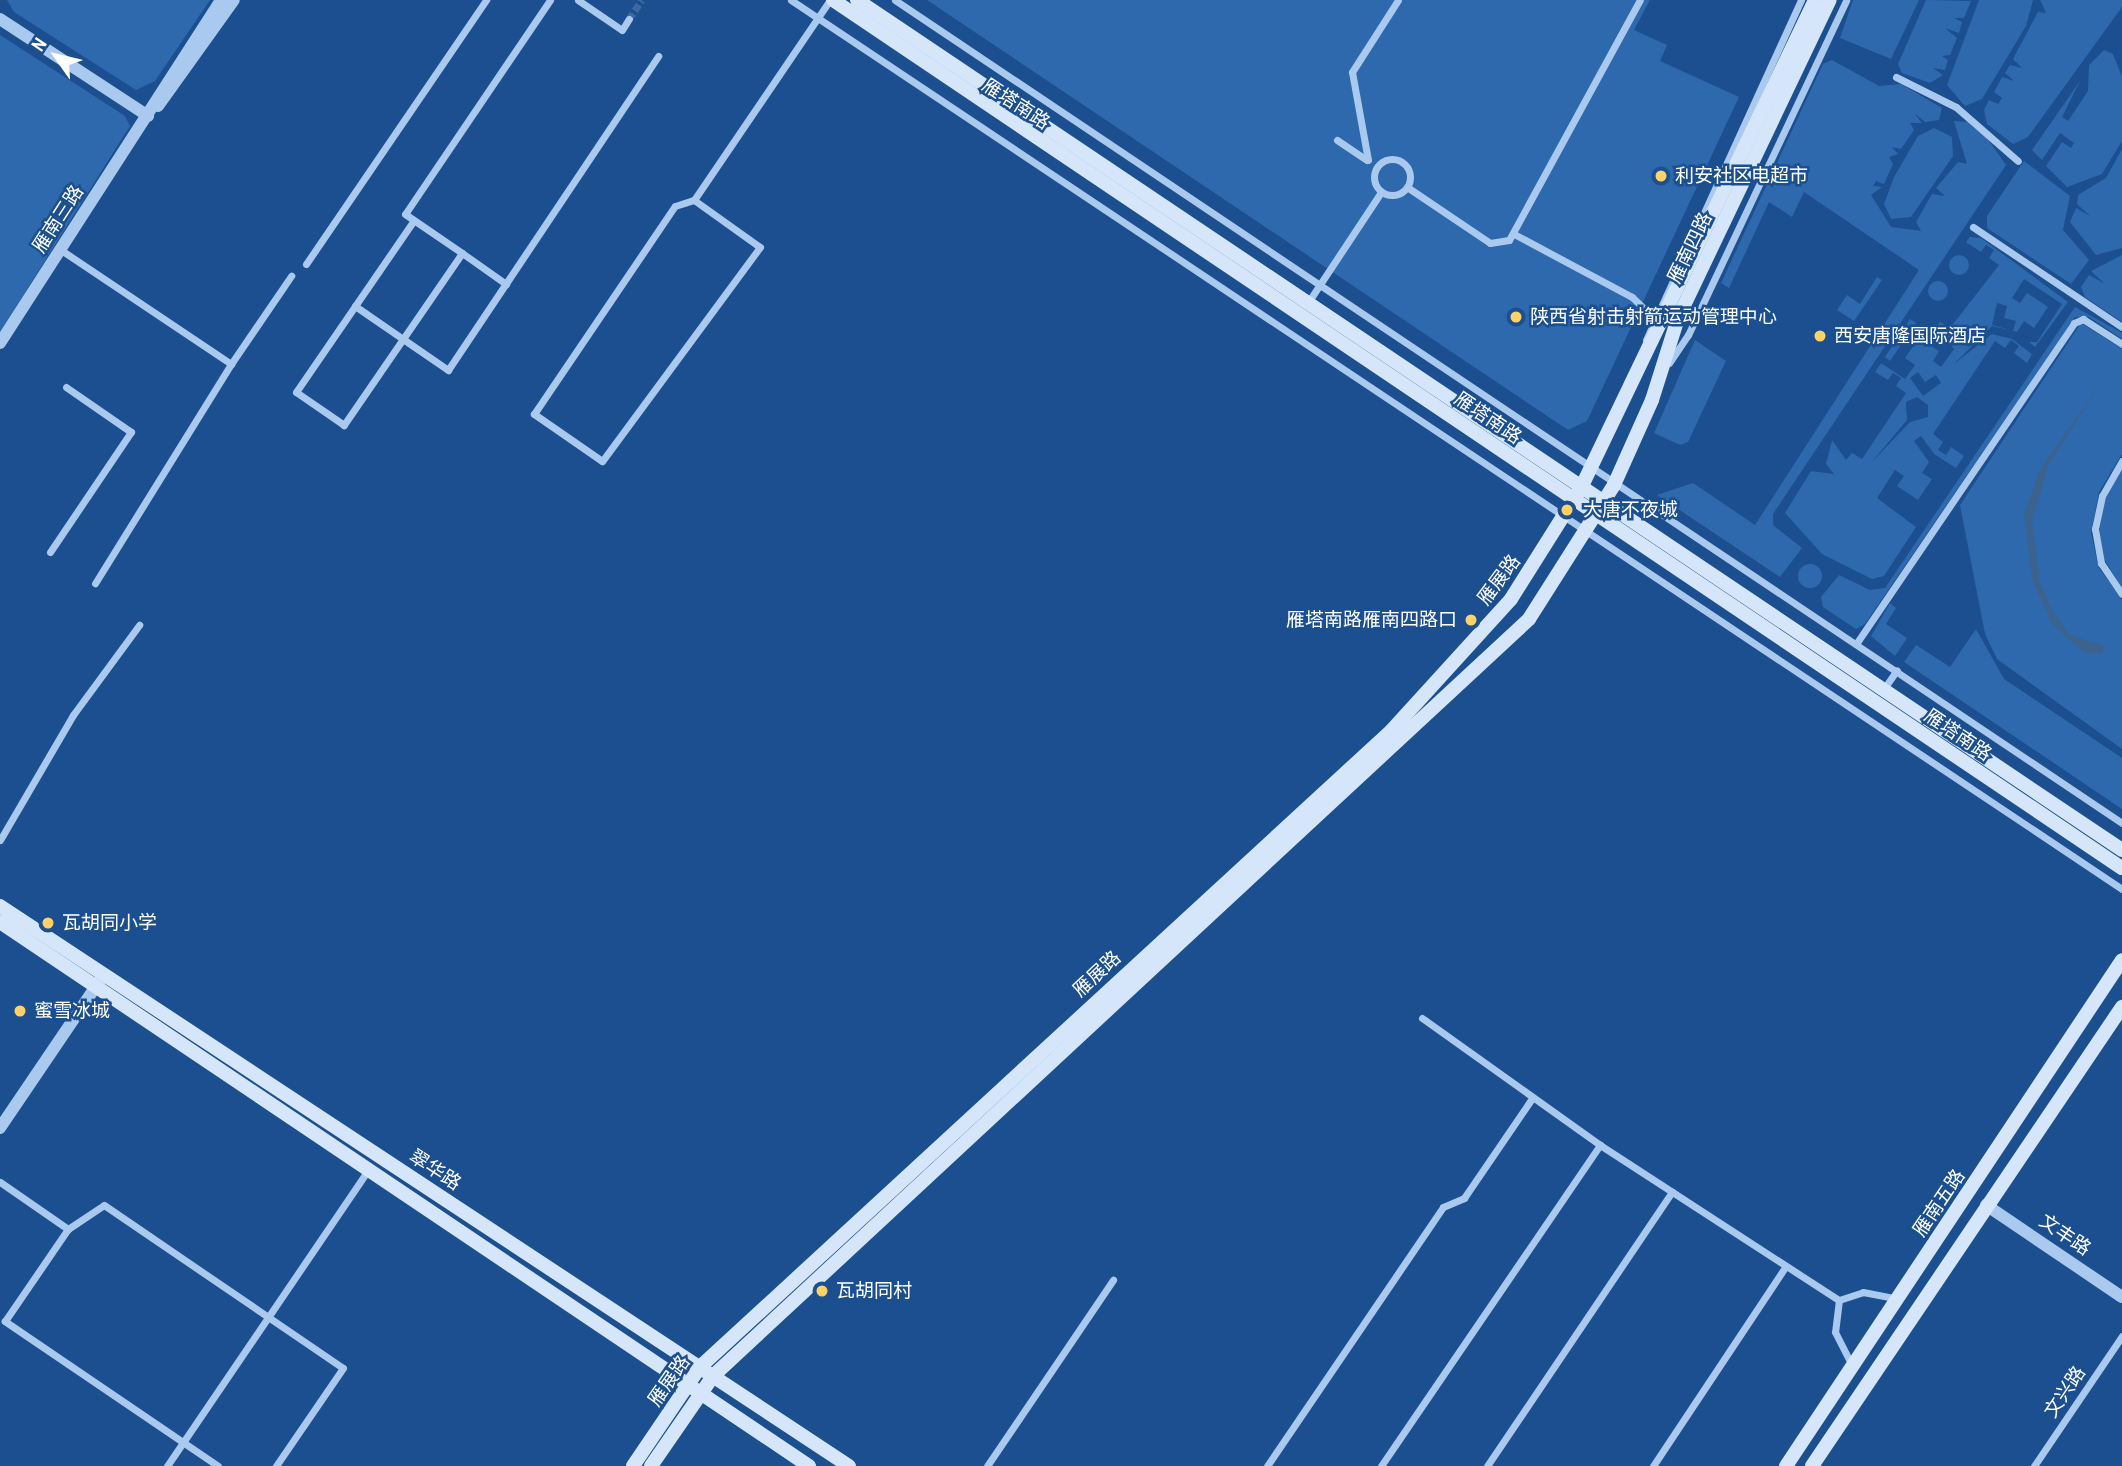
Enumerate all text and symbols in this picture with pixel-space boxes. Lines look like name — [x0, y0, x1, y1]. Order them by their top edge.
north arrow — [21, 21, 91, 91]
text: N — [25, 32, 53, 56]
street label: 雁塔南路 — [978, 74, 1054, 134]
place label: 利安社区电超市 — [1675, 165, 1808, 187]
marker: 利安社区电超市 — [1653, 168, 1669, 184]
street label: 雁南三路 — [28, 181, 88, 257]
street label: 雁南四路 — [1663, 209, 1717, 287]
place label: 陕西省射击射箭运动管理中心 — [1530, 306, 1777, 328]
marker: 陕西省射击射箭运动管理中心 — [1508, 309, 1524, 325]
place label: 西安唐隆国际酒店 — [1834, 325, 1986, 347]
marker: 西安唐隆国际酒店 — [1812, 328, 1828, 344]
street label: 雁塔南路 — [1450, 387, 1526, 449]
place label: 大唐不夜城 — [1583, 499, 1678, 521]
marker: 大唐不夜城 — [1557, 500, 1577, 520]
street label: 雁展路 — [1473, 550, 1525, 610]
place label: 雁塔南路雁南四路口 — [1286, 609, 1457, 631]
marker: 雁塔南路雁南四路口 — [1463, 612, 1479, 628]
street label: 雁塔南路 — [1920, 704, 1996, 766]
place label: 瓦胡同小学 — [62, 912, 157, 934]
marker: 瓦胡同小学 — [40, 915, 56, 931]
street label: 雁展路 — [1068, 946, 1126, 1002]
place label: 蜜雪冰城 — [34, 1000, 110, 1022]
marker: 蜜雪冰城 — [12, 1003, 28, 1019]
street label: 翠华路 — [405, 1145, 465, 1195]
street label: 雁南五路 — [1908, 1165, 1970, 1241]
street label: 文丰路 — [2035, 1210, 2095, 1260]
place label: 瓦胡同村 — [836, 1280, 912, 1302]
marker: 瓦胡同村 — [814, 1283, 830, 1299]
street label: 雁展路 — [643, 1351, 695, 1411]
street label: 文兴路 — [2040, 1362, 2090, 1422]

